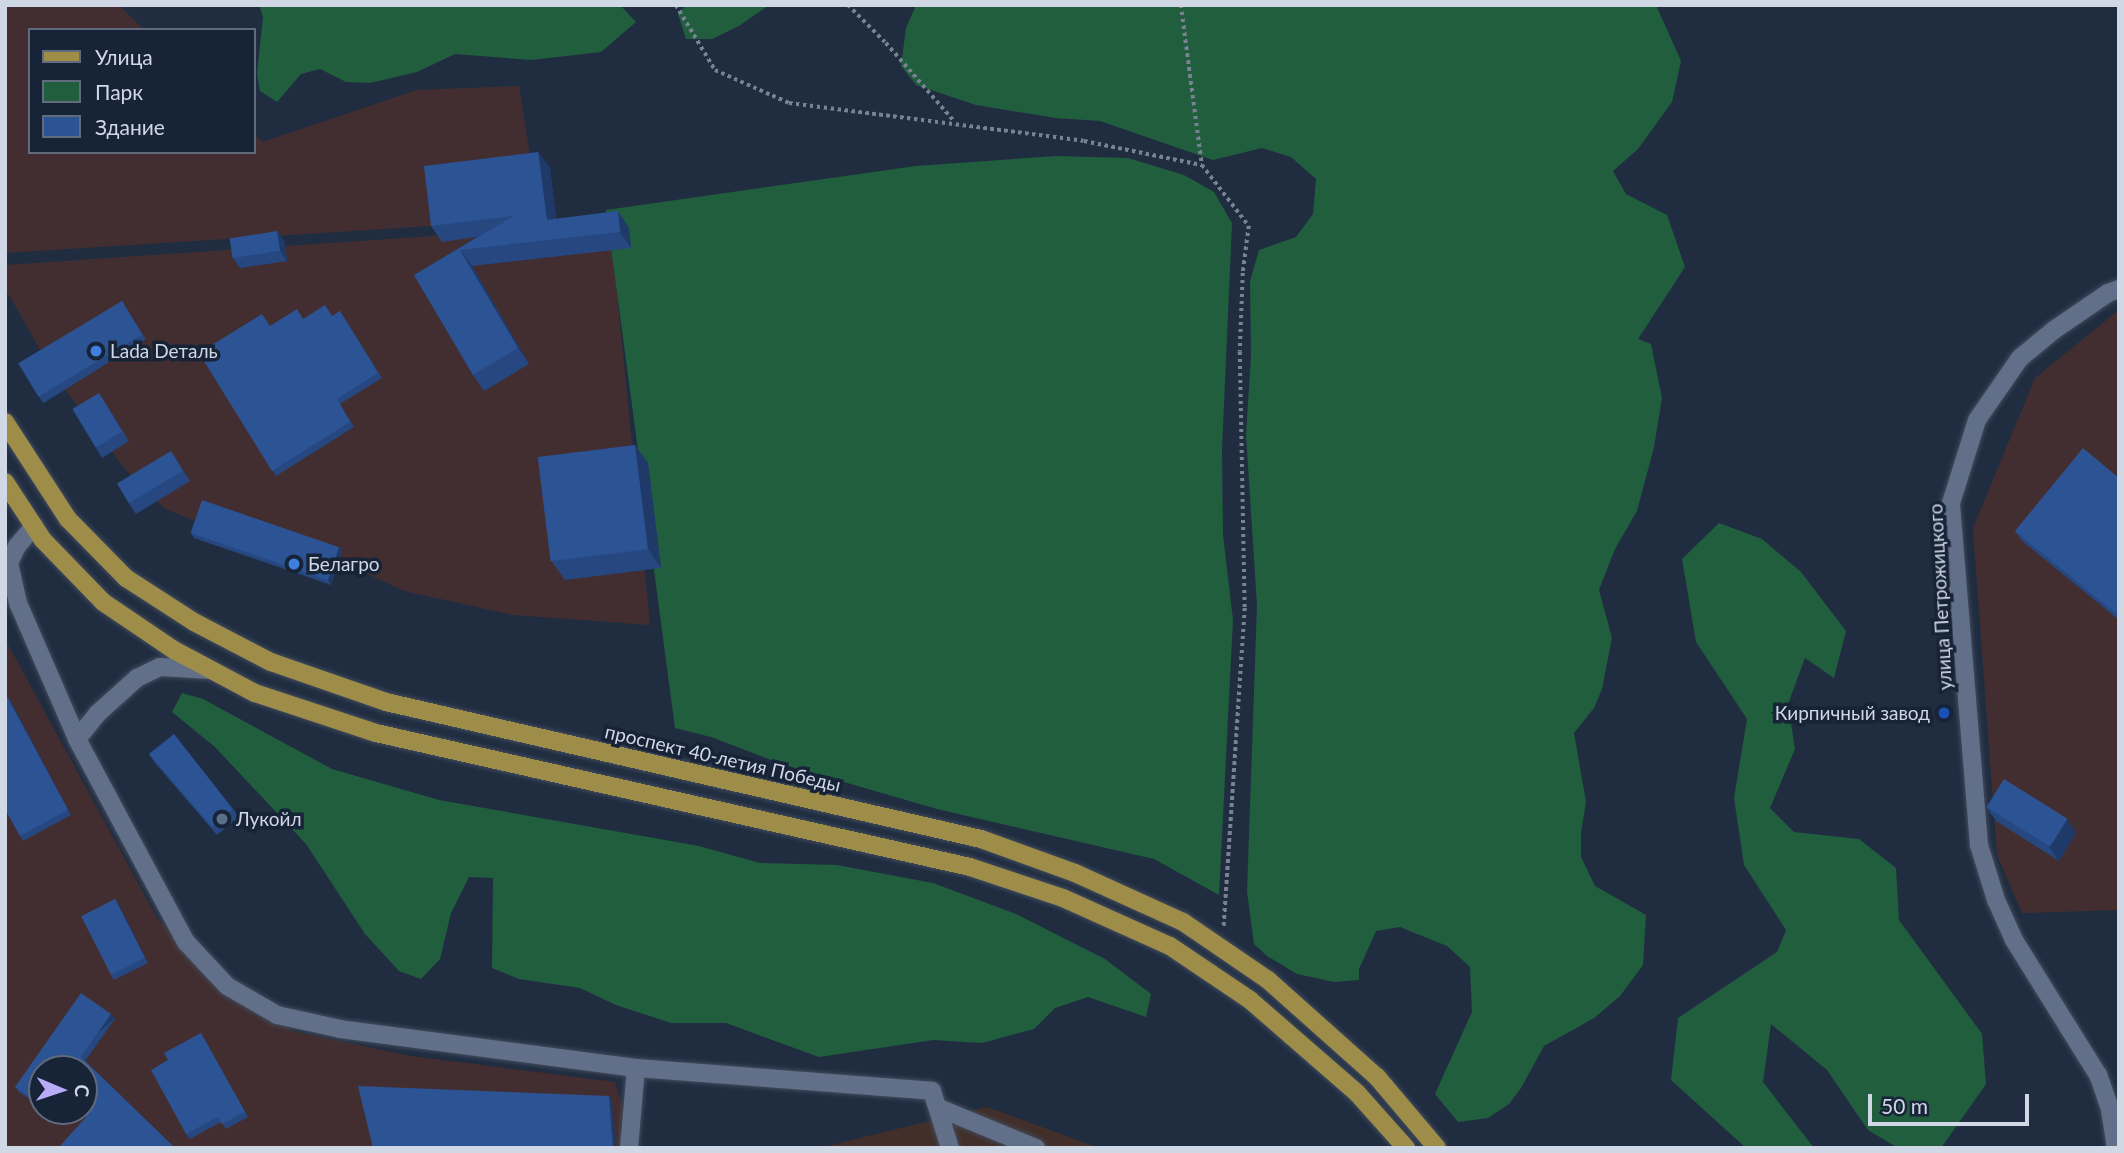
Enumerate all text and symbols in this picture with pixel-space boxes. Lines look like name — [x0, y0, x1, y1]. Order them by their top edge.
legend — [28, 28, 256, 154]
text: Улица — [95, 44, 153, 69]
text: Парк — [95, 79, 143, 104]
text: Здание — [95, 114, 165, 139]
place label: Lada Dеталь — [110, 340, 218, 362]
marker: Lada Dеталь — [88, 343, 104, 359]
street label: улица Петрожицкого — [1924, 503, 1956, 691]
place label: Белагро — [308, 553, 380, 575]
marker: Белагро — [286, 556, 302, 572]
place label: Кирпичный завод — [1775, 702, 1930, 724]
marker: Кирпичный завод — [1936, 705, 1952, 721]
street label: проспект 40-летия Победы — [603, 720, 843, 796]
place label: Лукойл — [236, 808, 302, 830]
marker: Лукойл — [214, 811, 230, 827]
north arrow — [28, 1055, 98, 1125]
scale bar — [1872, 1080, 2033, 1124]
text: С — [71, 1084, 94, 1097]
text: 50 m — [1881, 1093, 1928, 1118]

